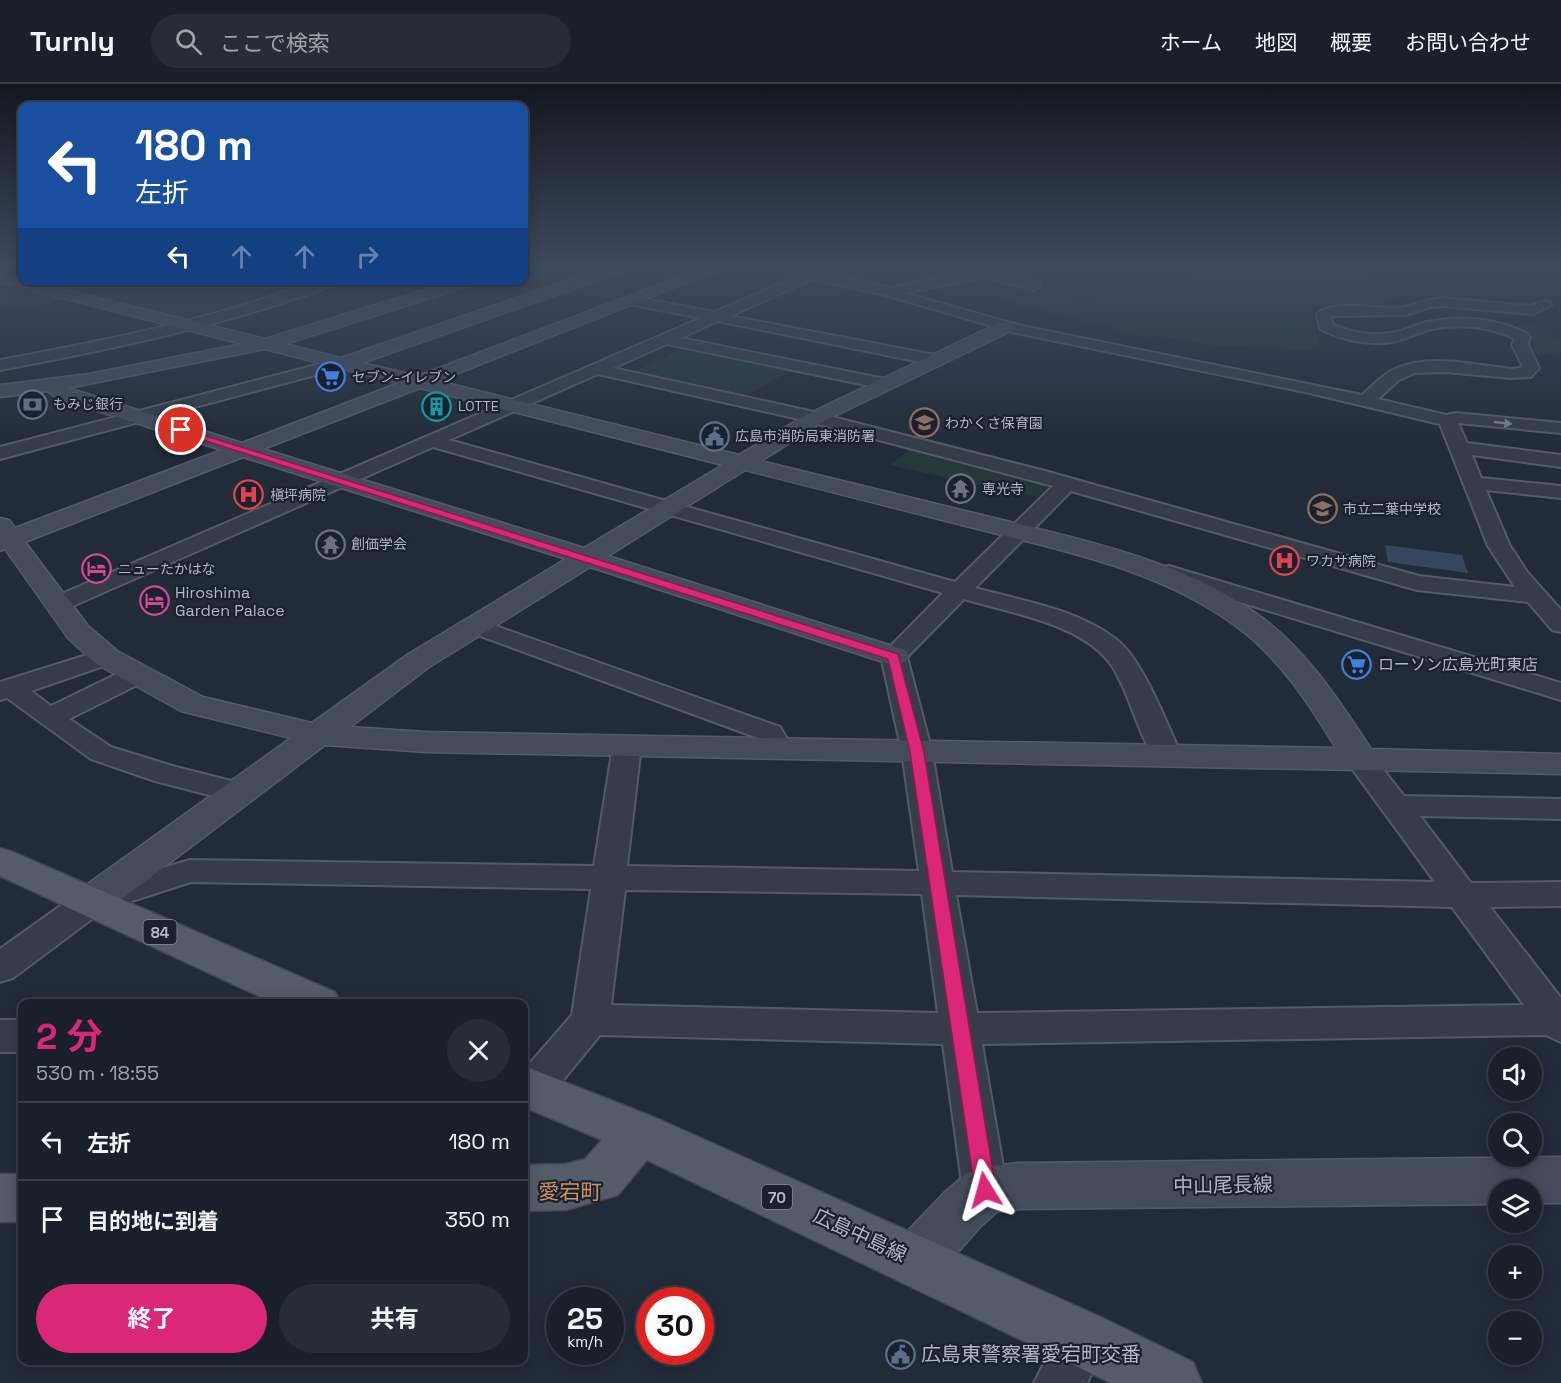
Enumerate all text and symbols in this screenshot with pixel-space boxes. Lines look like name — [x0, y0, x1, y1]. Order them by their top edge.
search box — [151, 14, 571, 68]
text: Turnly — [30, 23, 115, 59]
icon: search — [172, 25, 205, 58]
text: ここで検索 — [220, 29, 330, 57]
text: ホーム — [1160, 29, 1222, 56]
text: 地図 — [1255, 29, 1297, 56]
text: 概要 — [1330, 29, 1372, 56]
text: お問い合わせ — [1405, 29, 1531, 56]
text: 180 m — [135, 119, 253, 172]
icon: left — [36, 126, 114, 204]
text: 左折 — [135, 175, 189, 210]
icon: left — [162, 240, 195, 273]
icon: ahead — [225, 240, 258, 273]
icon: ahead — [288, 240, 321, 273]
icon: right — [351, 240, 384, 273]
supermarket icon: セブン-イレブン — [315, 361, 347, 393]
place label: セブン-イレブン — [352, 368, 456, 386]
bank icon: もみじ銀行 — [16, 388, 48, 420]
building icon: LOTTE — [421, 390, 453, 422]
place label: もみじ銀行 — [53, 395, 123, 413]
place label: LOTTE — [458, 397, 499, 415]
pin — [155, 404, 206, 455]
school or university icon: わかくさ保育園 — [908, 407, 940, 439]
icon: arrive — [164, 413, 197, 446]
place label: わかくさ保育園 — [945, 414, 1043, 432]
one-way arrow — [1494, 418, 1513, 428]
public building icon: 広島市消防局東消防署 — [698, 420, 730, 452]
place label: 広島市消防局東消防署 — [735, 427, 875, 445]
temple icon: 専光寺 — [945, 473, 977, 505]
hospital icon: 槇坪病院 — [233, 479, 265, 511]
place label: 専光寺 — [982, 480, 1024, 498]
place label: 槇坪病院 — [270, 486, 326, 504]
school or university icon: 市立二葉中学校 — [1306, 493, 1338, 525]
place label: 市立二葉中学校 — [1343, 500, 1441, 518]
temple icon: 創価学会 — [314, 528, 346, 560]
place label: 創価学会 — [351, 535, 407, 553]
hospital icon: ワカサ病院 — [1269, 545, 1301, 577]
place label: ワカサ病院 — [1306, 552, 1376, 570]
hotel icon: ニューたかはな — [81, 553, 113, 585]
place label: ニューたかはな — [118, 560, 215, 578]
place label: Hiroshima Garden Palace — [175, 582, 285, 621]
hotel icon: Hiroshima Garden Palace — [138, 585, 170, 617]
supermarket icon: ローソン広島光町東店 — [1341, 648, 1373, 680]
place label: ローソン広島光町東店 — [1378, 654, 1538, 675]
road number: 84 — [144, 920, 176, 944]
text: 2 分 — [36, 1014, 103, 1060]
button: close — [447, 1019, 510, 1082]
map controls — [1488, 1047, 1542, 1365]
button: sound — [1488, 1047, 1542, 1101]
text: 530 m · 18:55 — [36, 1060, 159, 1086]
button: search — [1488, 1113, 1542, 1167]
icon: left — [36, 1125, 69, 1158]
text: 180 m — [448, 1127, 510, 1155]
text: 左折 — [87, 1129, 131, 1157]
position arrow — [953, 1158, 1017, 1222]
street label: 中山尾長線 — [1173, 1171, 1273, 1199]
district label: 愛宕町 — [539, 1178, 602, 1205]
button: layers — [1488, 1179, 1542, 1233]
road number: 70 — [762, 1185, 792, 1209]
street label: 広島中島線 — [809, 1202, 911, 1268]
icon: arrive — [36, 1203, 69, 1236]
text: 350 m — [445, 1205, 510, 1233]
text: 目的地に到着 — [87, 1207, 219, 1235]
button: + — [1488, 1245, 1542, 1299]
button: 終了 — [36, 1284, 267, 1353]
button: 共有 — [279, 1284, 510, 1353]
speed limit sign: 30 — [636, 1287, 714, 1365]
text: 25 — [567, 1299, 603, 1338]
button: − — [1488, 1311, 1542, 1365]
text: km/h — [567, 1332, 603, 1351]
public building icon: 広島東警察署愛宕町交番 — [884, 1338, 916, 1370]
place label: 広島東警察署愛宕町交番 — [921, 1341, 1141, 1367]

